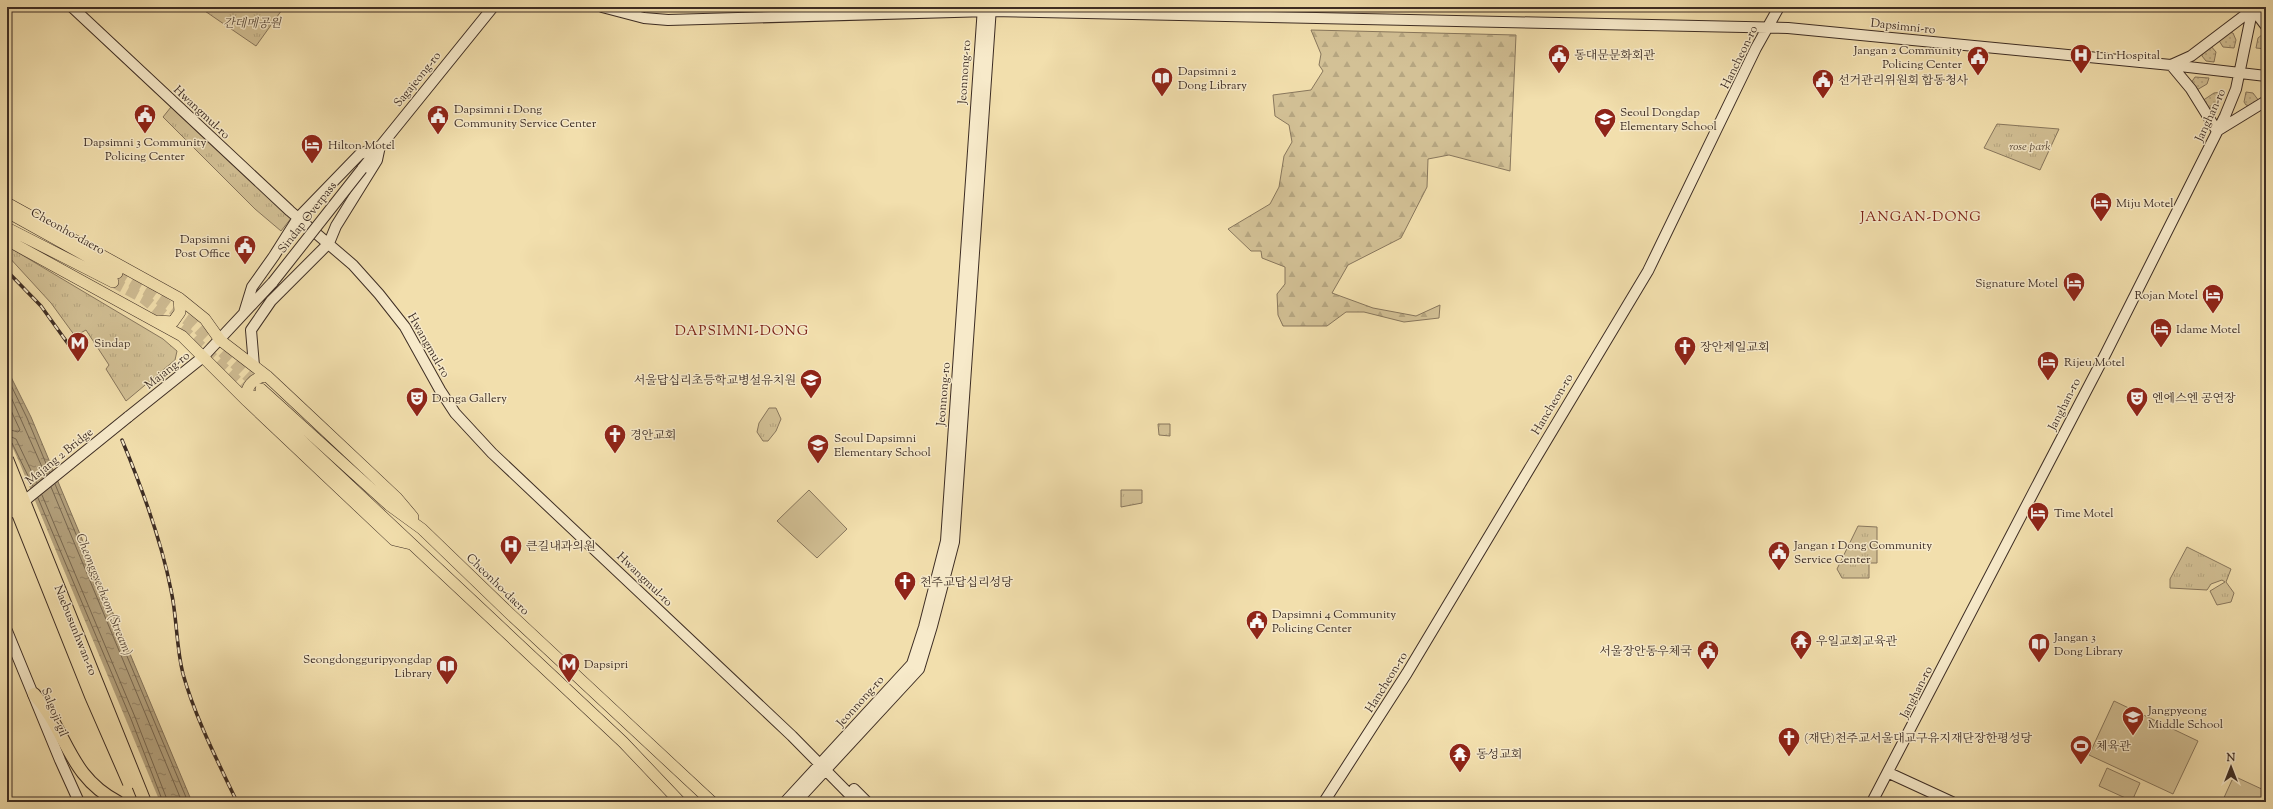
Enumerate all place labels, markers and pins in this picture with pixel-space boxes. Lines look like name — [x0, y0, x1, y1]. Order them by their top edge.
public building icon: 동대문문화회관 — [1546, 42, 1572, 75]
place label: Jangan 2 Community Policing Center — [1853, 42, 1962, 74]
hospital icon: Lin Hospital — [2068, 42, 2094, 75]
public building icon: Jangan 2 Community Policing Center — [1965, 44, 1991, 77]
place label: 동대문문화회관 — [1574, 47, 1656, 65]
place label: Lin Hospital — [2096, 47, 2161, 65]
place label: Dapsimni 2 Dong Library — [1178, 63, 1247, 95]
library icon: Dapsimni 2 Dong Library — [1149, 65, 1175, 98]
public building icon: 선거관리위원회 합동청사 — [1810, 67, 1836, 100]
place label: 선거관리위원회 합동청사 — [1838, 72, 1968, 90]
place label: Dapsimni 1 Dong Community Service Center — [454, 101, 597, 133]
public building icon: Dapsimni 3 Community Policing Center — [132, 102, 158, 135]
public building icon: Dapsimni 1 Dong Community Service Center — [425, 103, 451, 136]
place label: Seoul Dongdap Elementary School — [1620, 104, 1717, 136]
school or university icon: Seoul Dongdap Elementary School — [1592, 106, 1618, 139]
hotel icon: Hilton Motel — [299, 132, 325, 165]
place label: Dapsimni 3 Community Policing Center — [83, 134, 207, 166]
place label: Hilton Motel — [328, 137, 395, 155]
hotel icon: Miju Motel — [2088, 190, 2114, 223]
place label: Miju Motel — [2116, 195, 2174, 213]
place label: Dapsimni Post Office — [175, 231, 231, 263]
public building icon: Dapsimni Post Office — [232, 233, 258, 266]
hotel icon: Signature Motel — [2061, 270, 2087, 303]
place label: Signature Motel — [1975, 275, 2059, 293]
hotel icon: Rojan Motel — [2200, 282, 2226, 315]
place label: Rojan Motel — [2134, 287, 2199, 305]
hotel icon: Idame Motel — [2148, 316, 2174, 349]
place label: Idame Motel — [2176, 321, 2241, 339]
metro station icon: Sindap — [65, 330, 91, 363]
church icon: 장안제일교회 — [1672, 334, 1698, 367]
place label: Sindap — [94, 335, 131, 353]
place label: 장안제일교회 — [1700, 339, 1770, 357]
hotel icon: Rijeu Motel — [2035, 349, 2061, 382]
place label: Rijeu Motel — [2064, 354, 2125, 372]
school or university icon: 서울답십리초등학교병설유치원 — [798, 367, 824, 400]
place label: 서울답십리초등학교병설유치원 — [634, 372, 796, 390]
theatre icon: Donga Gallery — [404, 385, 430, 418]
theatre icon: 엔에스엔 공연장 — [2124, 385, 2150, 418]
place label: Donga Gallery — [432, 390, 507, 408]
place label: 엔에스엔 공연장 — [2152, 390, 2236, 408]
church icon: 경안교회 — [602, 422, 628, 455]
place label: 경안교회 — [630, 427, 676, 445]
place label: Seoul Dapsimni Elementary School — [834, 430, 931, 462]
school or university icon: Seoul Dapsimni Elementary School — [805, 432, 831, 465]
hotel icon: Time Motel — [2025, 500, 2051, 533]
place label: Time Motel — [2054, 505, 2114, 523]
hospital icon: 큰길내과의원 — [498, 533, 524, 566]
place label: Jangan 1 Dong Community Service Center — [1793, 537, 1932, 569]
place label: 큰길내과의원 — [526, 538, 596, 556]
public building icon: Jangan 1 Dong Community Service Center — [1766, 539, 1792, 572]
church icon: 천주교답십리성당 — [892, 569, 918, 602]
place label: 천주교답십리성당 — [920, 574, 1013, 592]
place label: Dapsimni 4 Community Policing Center — [1272, 606, 1396, 638]
public building icon: Dapsimni 4 Community Policing Center — [1244, 608, 1270, 641]
temple icon: 우일교회교육관 — [1788, 628, 1814, 661]
place label: Jangan 3 Dong Library — [2053, 629, 2123, 661]
library icon: Jangan 3 Dong Library — [2026, 631, 2052, 664]
place label: 우일교회교육관 — [1816, 633, 1898, 651]
public building icon: 서울장안동우체국 — [1695, 638, 1721, 671]
place label: 서울장안동우체국 — [1599, 643, 1692, 661]
place label: Seongdongguripyongdap Library — [303, 651, 432, 683]
metro station icon: Dapsipri — [556, 651, 582, 684]
library icon: Seongdongguripyongdap Library — [434, 653, 460, 686]
place label: Dapsipri — [584, 656, 629, 674]
place label: Jangpyeong Middle School — [2147, 702, 2224, 734]
school or university icon: Jangpyeong Middle School — [2120, 704, 2146, 737]
church icon: (재단)천주교서울대교구유지재단장한평성당 — [1776, 725, 1802, 758]
place label: (재단)천주교서울대교구유지재단장한평성당 — [1804, 730, 2032, 748]
sports icon: 체육관 — [2068, 733, 2094, 766]
place label: 체육관 — [2096, 738, 2131, 756]
temple icon: 동성교회 — [1447, 741, 1473, 774]
place label: 동성교회 — [1476, 746, 1522, 764]

